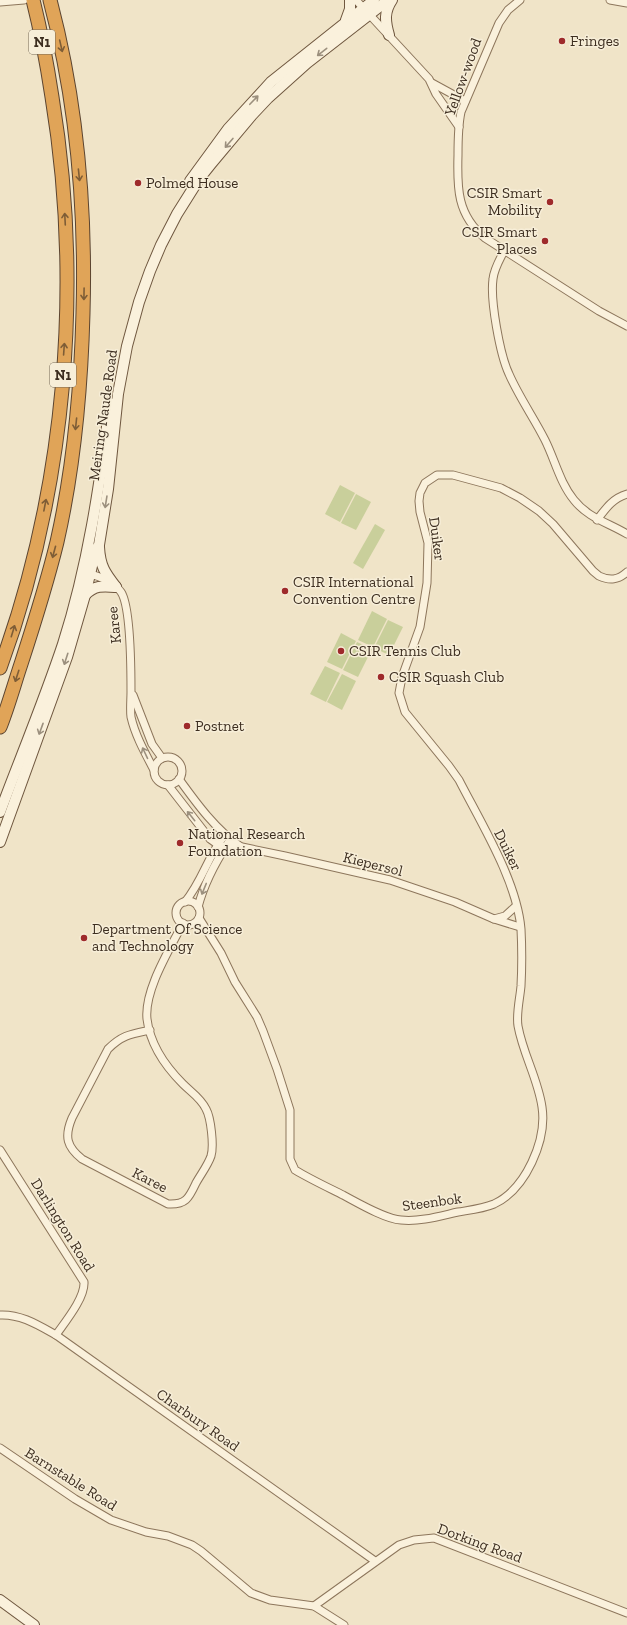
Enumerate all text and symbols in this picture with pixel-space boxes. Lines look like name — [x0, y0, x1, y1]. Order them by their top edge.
road number: N1 — [29, 30, 55, 54]
place label: Fringes — [570, 32, 619, 50]
street label: Yellow-wood — [440, 35, 486, 119]
marker: Fringes — [557, 36, 567, 46]
one-way arrow — [58, 39, 66, 52]
one-way arrow — [316, 48, 327, 56]
one-way arrow — [249, 95, 259, 105]
one-way arrow — [224, 137, 233, 148]
one-way arrow — [76, 168, 83, 181]
place label: Polmed House — [146, 174, 238, 192]
marker: Polmed House — [133, 178, 143, 188]
place label: CSIR Smart Mobility — [467, 184, 542, 219]
marker: CSIR Smart Mobility — [545, 197, 555, 207]
one-way arrow — [61, 213, 68, 226]
place label: CSIR Smart Places — [462, 223, 537, 258]
marker: CSIR Smart Places — [540, 236, 550, 246]
one-way arrow — [80, 287, 87, 300]
one-way arrow — [61, 343, 68, 356]
street label: Meiring Naude Road — [85, 348, 121, 482]
road number: N1 — [50, 363, 76, 387]
one-way arrow — [73, 417, 80, 430]
one-way arrow — [102, 495, 110, 508]
one-way arrow — [41, 499, 49, 512]
street label: Duiker — [425, 516, 449, 562]
one-way arrow — [50, 545, 58, 558]
place label: CSIR International Convention Centre — [293, 573, 415, 608]
marker: CSIR International Convention Centre — [280, 586, 290, 596]
street label: Karee — [103, 606, 125, 644]
one-way arrow — [10, 625, 17, 638]
place label: CSIR Tennis Club — [349, 642, 461, 660]
marker: CSIR Tennis Club — [336, 646, 346, 656]
one-way arrow — [62, 652, 69, 665]
place label: CSIR Squash Club — [389, 668, 504, 686]
one-way arrow — [13, 670, 20, 683]
marker: CSIR Squash Club — [376, 672, 386, 682]
place label: Postnet — [195, 717, 245, 735]
marker: Postnet — [182, 721, 192, 731]
one-way arrow — [37, 723, 44, 736]
one-way arrow — [141, 747, 148, 759]
one-way arrow — [187, 810, 196, 821]
place label: National Research Foundation — [188, 825, 306, 860]
street label: Duiker — [490, 826, 526, 874]
marker: National Research Foundation — [175, 838, 185, 848]
street label: Kiepersol — [341, 848, 405, 880]
one-way arrow — [199, 882, 207, 894]
place label: Department Of Science and Technology — [92, 920, 242, 955]
marker: Department Of Science and Technology — [79, 933, 89, 943]
street label: Karee — [129, 1164, 171, 1196]
street label: Darlington Road — [27, 1175, 99, 1276]
street label: Steenbok — [401, 1189, 463, 1215]
street label: Charbury Road — [153, 1385, 244, 1456]
street label: Barnstable Road — [22, 1443, 121, 1515]
street label: Dorking Road — [435, 1519, 526, 1567]

